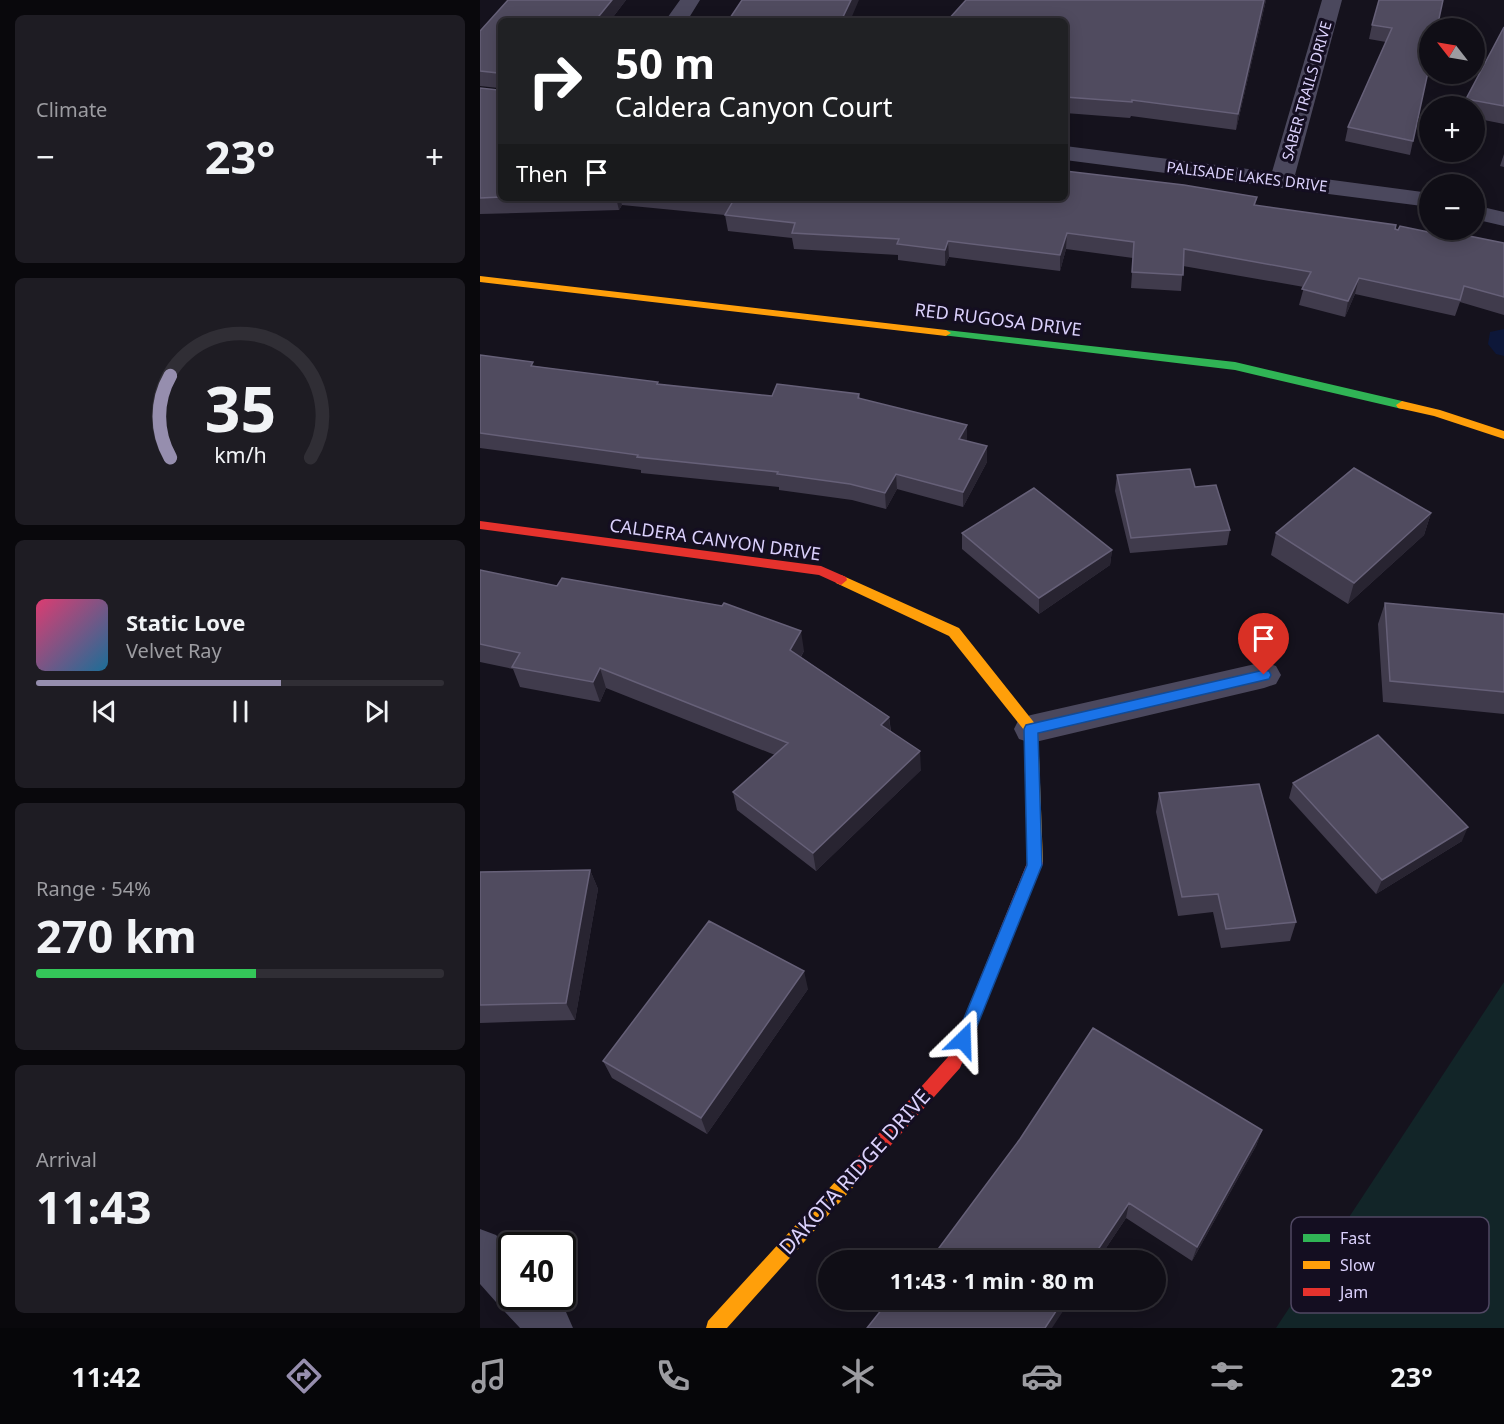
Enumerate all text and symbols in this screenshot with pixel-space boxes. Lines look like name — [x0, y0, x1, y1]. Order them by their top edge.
north arrow — [1419, 18, 1485, 84]
map controls — [1419, 18, 1485, 240]
street label: SABER TRAILS DRIVE — [1277, 19, 1336, 163]
text: 50 m — [615, 34, 715, 91]
icon: right — [516, 42, 594, 120]
text: Caldera Canyon Court — [615, 88, 892, 125]
text: Climate — [36, 96, 107, 123]
button: + — [1419, 96, 1485, 162]
text: 23° — [205, 126, 275, 187]
text: − — [36, 134, 55, 179]
text: + — [425, 134, 444, 179]
icon: arrive — [580, 156, 613, 189]
street label: PALISADE LAKES DRIVE — [1166, 156, 1329, 196]
text: Then — [516, 158, 568, 188]
button: − — [1419, 174, 1485, 240]
street label: RED RUGOSA DRIVE — [913, 297, 1083, 341]
text: 35 — [204, 366, 276, 451]
text: km/h — [214, 441, 266, 470]
street label: CALDERA CANYON DRIVE — [608, 512, 822, 566]
text: Static Love — [126, 607, 245, 637]
pin — [1238, 613, 1289, 675]
icon: arrive — [1247, 622, 1280, 655]
text: Velvet Ray — [126, 637, 222, 664]
icon: previous — [88, 695, 121, 728]
icon: pause — [224, 695, 257, 728]
icon: next — [360, 695, 393, 728]
text: Range · 54% — [36, 875, 151, 902]
text: 270 km — [36, 905, 197, 966]
position arrow — [931, 1008, 995, 1072]
street label: DAKOTA RIDGE DRIVE — [772, 1083, 936, 1260]
text: Arrival — [36, 1146, 97, 1173]
text: 11:43 — [36, 1176, 152, 1237]
legend — [1291, 1217, 1489, 1313]
text: Fast — [1340, 1227, 1371, 1249]
speed limit sign: 40 — [498, 1232, 576, 1310]
text: Slow — [1340, 1254, 1375, 1276]
text: 11:43 · 1 min · 80 m — [890, 1265, 1094, 1295]
text: Jam — [1338, 1281, 1368, 1303]
icon: directions — [283, 1355, 325, 1397]
icon: music — [468, 1355, 510, 1397]
icon: phone — [652, 1355, 694, 1397]
icon: climate — [837, 1355, 879, 1397]
icon: car — [1021, 1355, 1063, 1397]
icon: filters — [1206, 1355, 1248, 1397]
text: 11:42 — [71, 1358, 141, 1395]
text: 23° — [1390, 1358, 1433, 1395]

